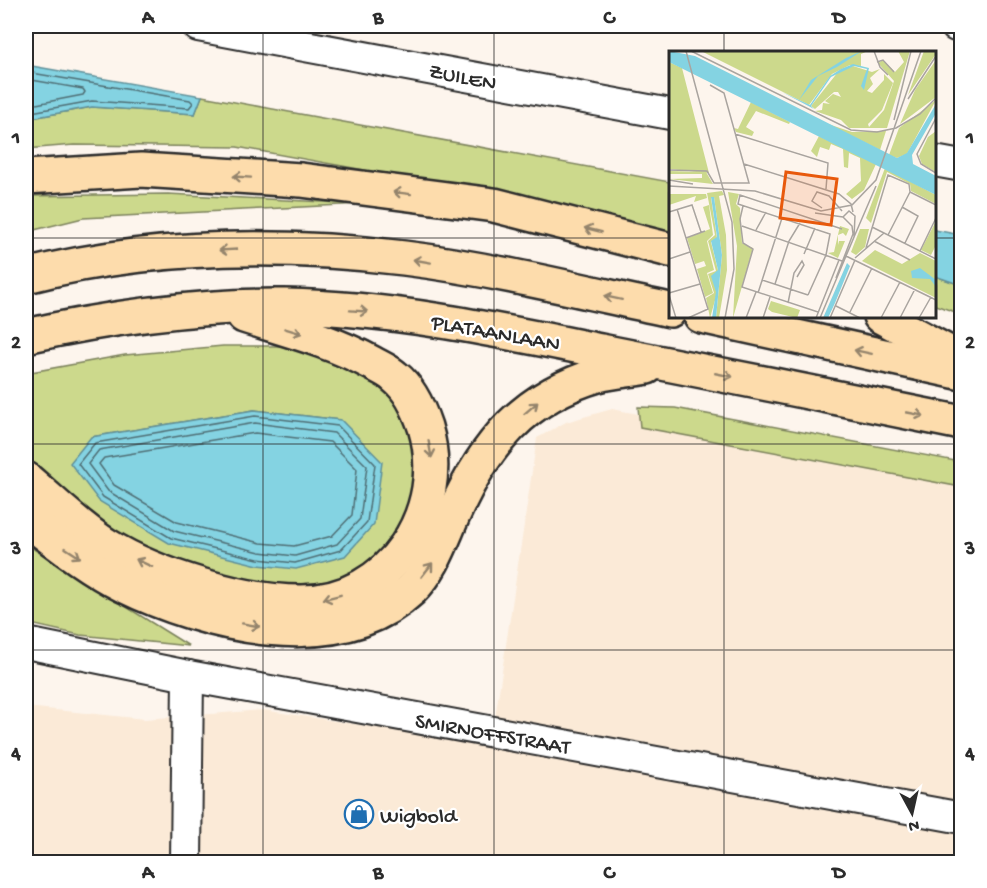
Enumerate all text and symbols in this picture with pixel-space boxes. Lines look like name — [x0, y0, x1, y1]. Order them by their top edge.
text: A — [141, 8, 156, 31]
text: B — [372, 8, 384, 31]
text: C — [603, 8, 617, 31]
text: D — [830, 8, 846, 31]
inset map — [669, 51, 936, 318]
street label: ZUILEN — [426, 60, 498, 98]
text: 1 — [11, 128, 20, 151]
text: 1 — [965, 128, 974, 151]
one-way arrow — [233, 171, 253, 182]
one-way arrow — [393, 188, 413, 199]
one-way arrow — [584, 224, 603, 236]
one-way arrow — [218, 244, 238, 255]
one-way arrow — [413, 255, 432, 266]
one-way arrow — [604, 291, 623, 303]
one-way arrow — [349, 306, 369, 317]
street label: PLATAANLAAN — [428, 311, 562, 359]
one-way arrow — [283, 326, 302, 337]
text: 2 — [11, 333, 21, 356]
text: 2 — [965, 333, 975, 356]
one-way arrow — [854, 345, 873, 357]
one-way arrow — [714, 370, 733, 381]
one-way arrow — [523, 402, 539, 415]
one-way arrow — [905, 409, 924, 420]
one-way arrow — [425, 439, 436, 459]
text: 3 — [10, 539, 21, 562]
text: 3 — [964, 539, 975, 562]
one-way arrow — [64, 547, 81, 559]
one-way arrow — [136, 556, 154, 568]
one-way arrow — [420, 562, 433, 578]
one-way arrow — [323, 592, 342, 604]
one-way arrow — [241, 620, 261, 631]
street label: SMIRNOFFSTRAAT — [413, 710, 573, 763]
text: 4 — [10, 744, 21, 767]
text: 4 — [964, 744, 975, 767]
north arrow — [882, 783, 942, 843]
shop icon: Wigbold — [343, 798, 375, 830]
place label: Wigbold — [380, 805, 459, 831]
text: N — [907, 814, 920, 835]
text: A — [141, 863, 156, 886]
text: B — [372, 863, 384, 886]
text: C — [603, 863, 617, 886]
text: D — [830, 863, 846, 886]

